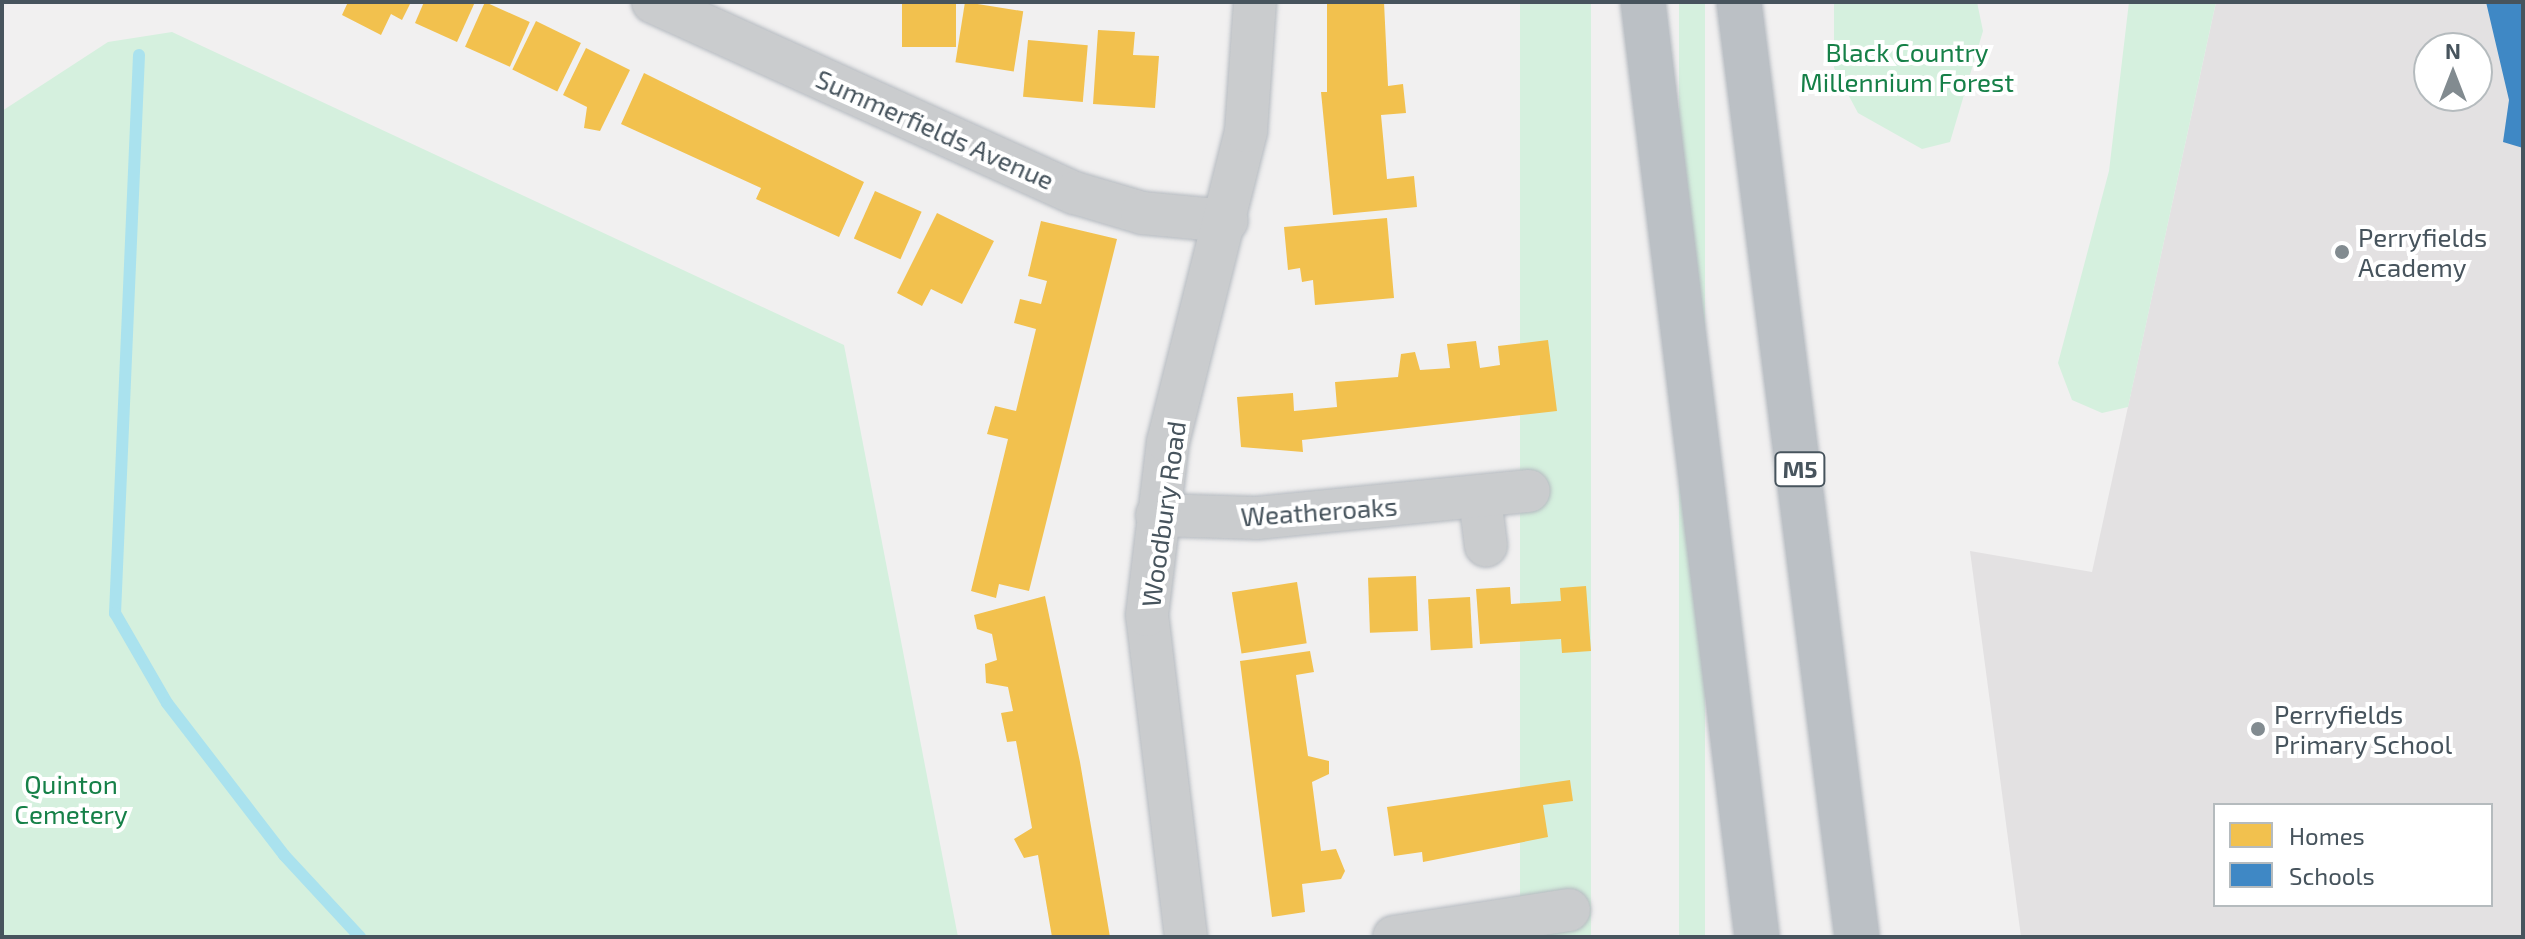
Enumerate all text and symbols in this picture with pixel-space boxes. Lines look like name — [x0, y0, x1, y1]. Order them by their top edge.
north arrow — [2413, 32, 2493, 112]
park label: Black Country Millennium Forest — [1800, 36, 2014, 98]
text: N — [2445, 37, 2461, 63]
street label: Summerfields Avenue — [811, 62, 1059, 196]
place label: Perryfields Academy — [2358, 221, 2487, 282]
marker: Perryfields Academy — [2333, 243, 2351, 261]
street label: Woodbury Road — [1134, 419, 1192, 609]
road number: M5 — [1774, 449, 1826, 489]
street label: Weatheroaks — [1240, 490, 1398, 532]
place label: Perryfields Primary School — [2274, 698, 2453, 760]
marker: Perryfields Primary School — [2249, 720, 2267, 738]
park label: Quinton Cemetery — [14, 768, 128, 830]
legend — [2213, 803, 2493, 907]
text: Homes — [2289, 821, 2365, 850]
text: Schools — [2289, 861, 2375, 890]

